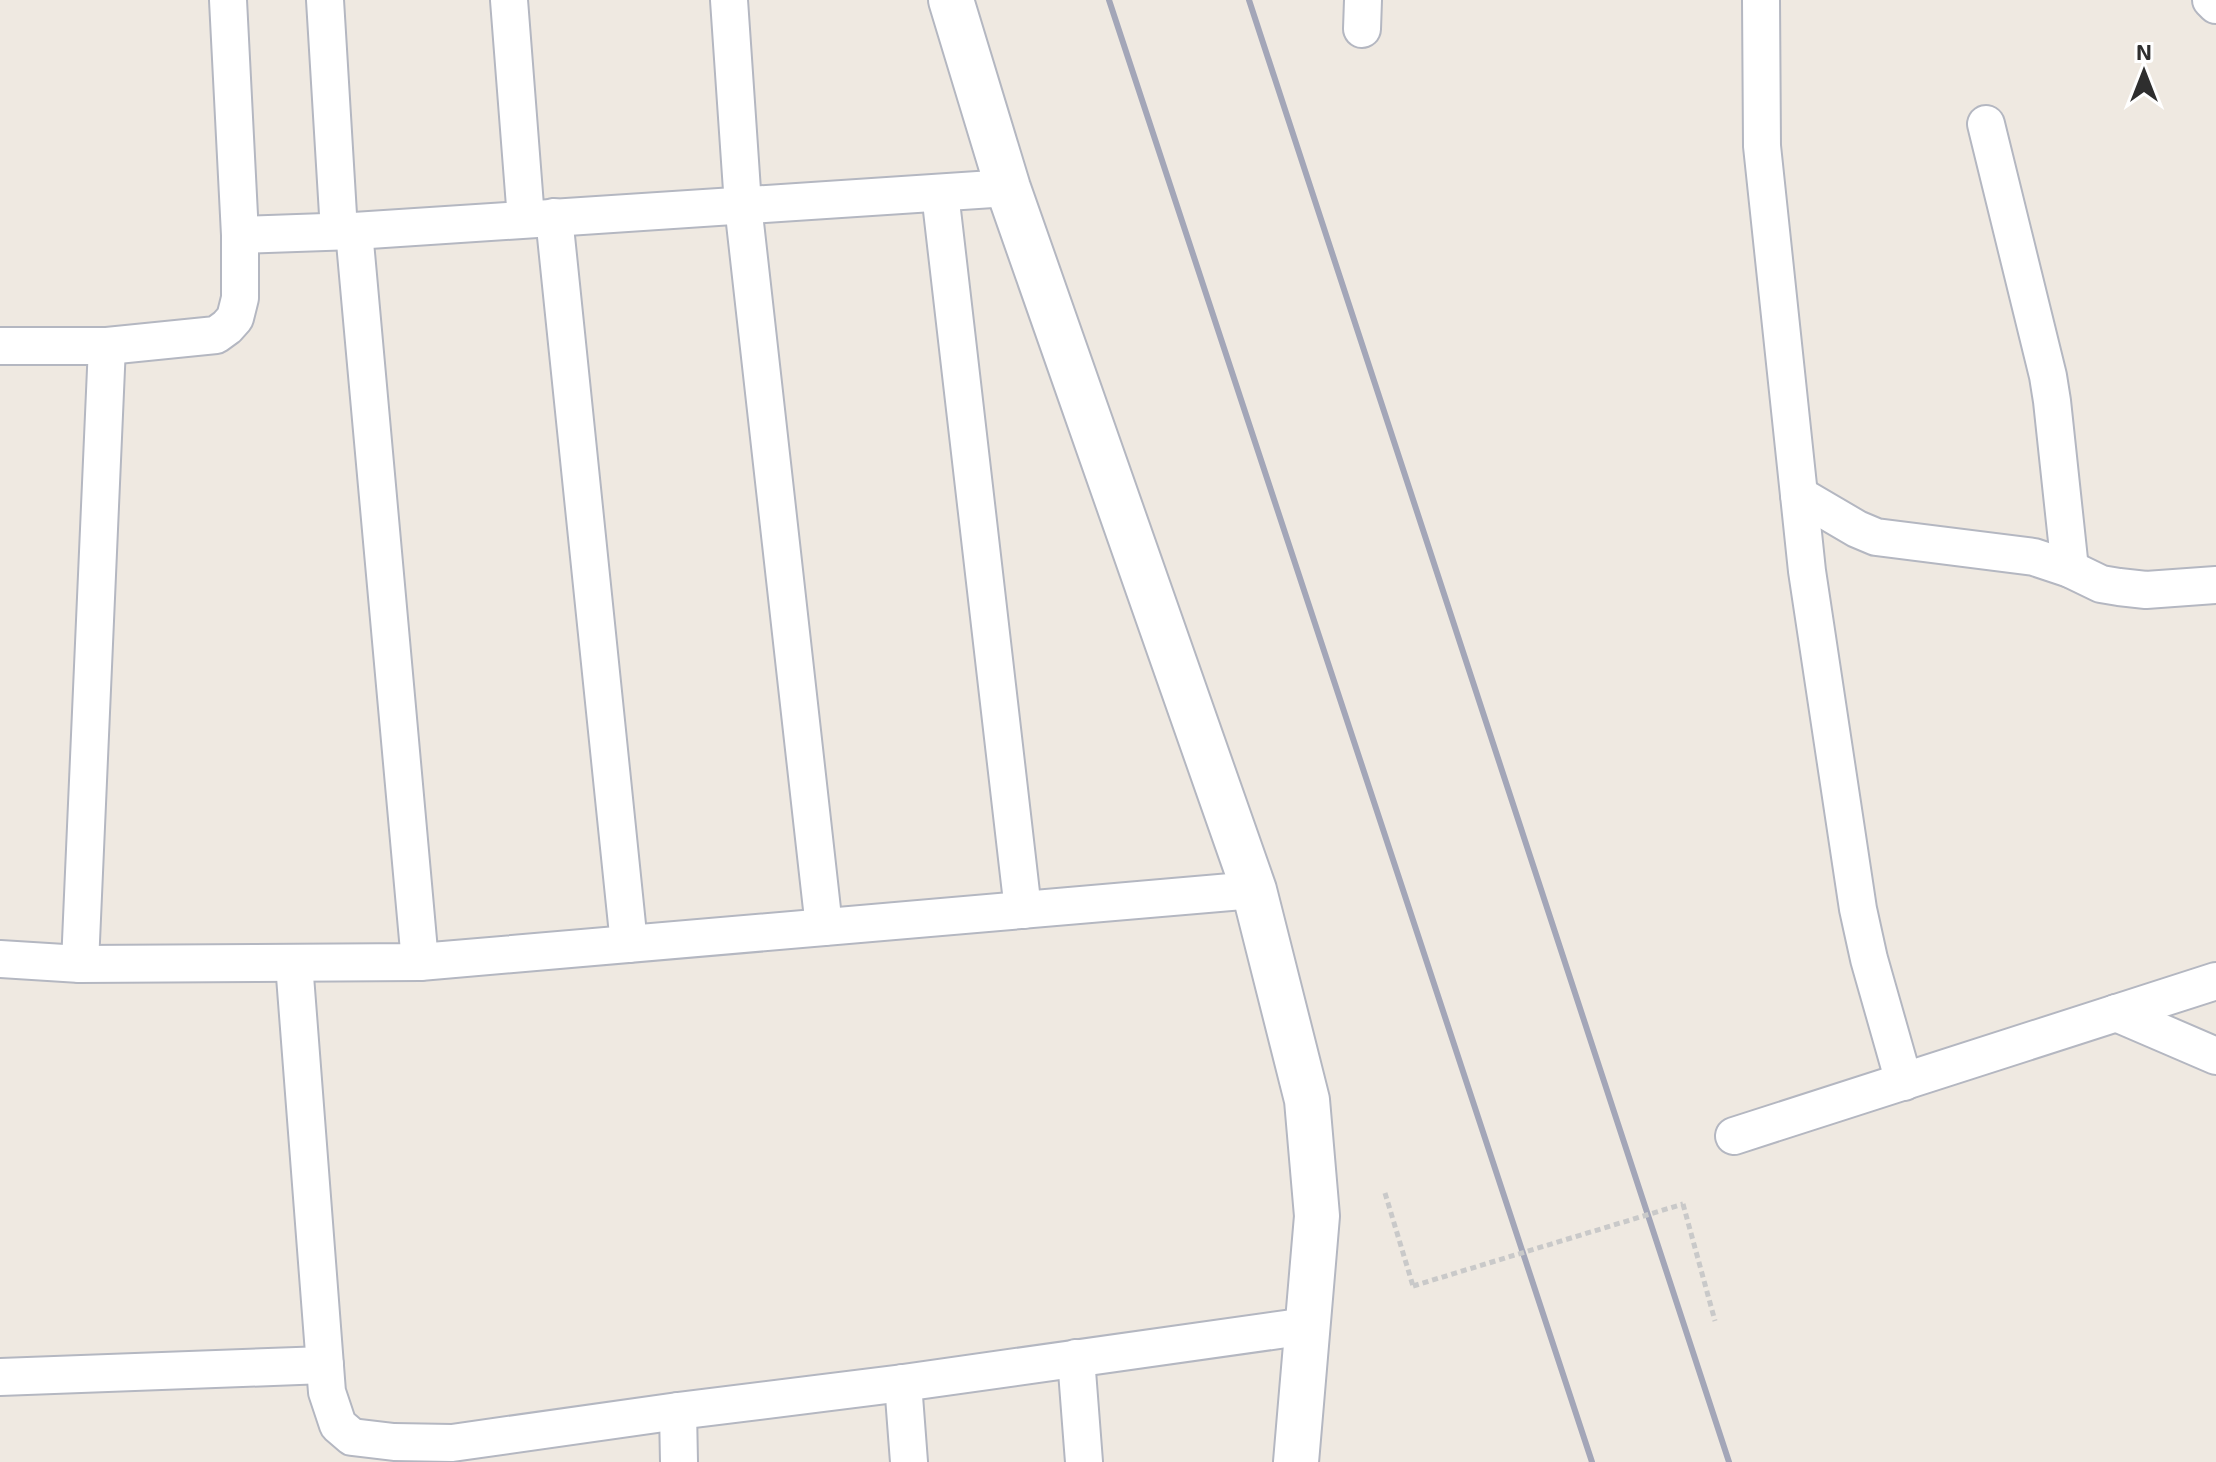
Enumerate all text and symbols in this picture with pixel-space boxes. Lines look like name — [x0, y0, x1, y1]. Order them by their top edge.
north arrow — [2104, 32, 2184, 112]
text: N — [2136, 38, 2152, 64]

